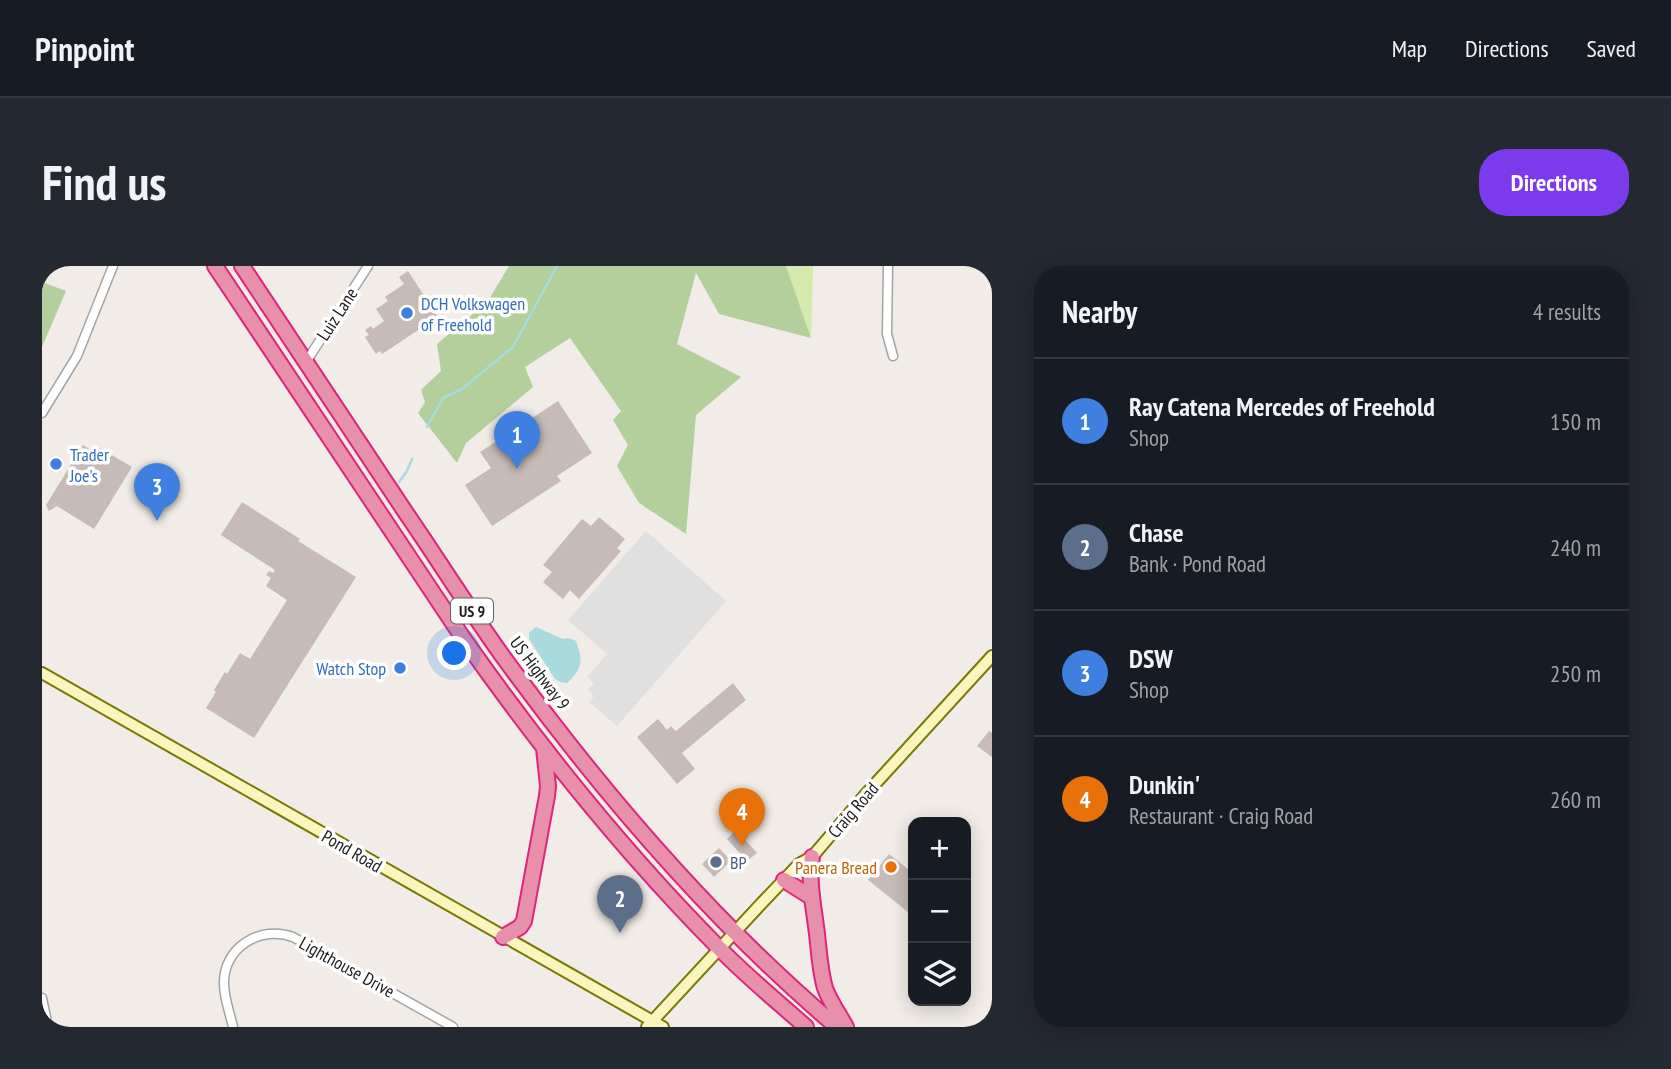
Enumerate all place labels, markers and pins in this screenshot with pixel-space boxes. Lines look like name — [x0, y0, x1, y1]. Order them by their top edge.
place label: DCH Volkswagen of Freehold — [421, 292, 525, 336]
marker: DCH Volkswagen of Freehold — [399, 305, 415, 321]
pin: 1 — [494, 411, 540, 469]
place label: Trader Joe's — [69, 443, 109, 487]
marker: Trader Joe's — [48, 456, 64, 472]
pin: 3 — [134, 463, 180, 521]
place label: Watch Stop — [316, 657, 386, 680]
marker: Watch Stop — [392, 660, 408, 676]
pin: 4 — [719, 788, 765, 846]
place label: BP — [730, 851, 747, 874]
marker: BP — [708, 854, 724, 870]
place label: Panera Bread — [795, 856, 877, 879]
marker: Panera Bread — [883, 859, 899, 875]
pin: 2 — [597, 875, 643, 933]

